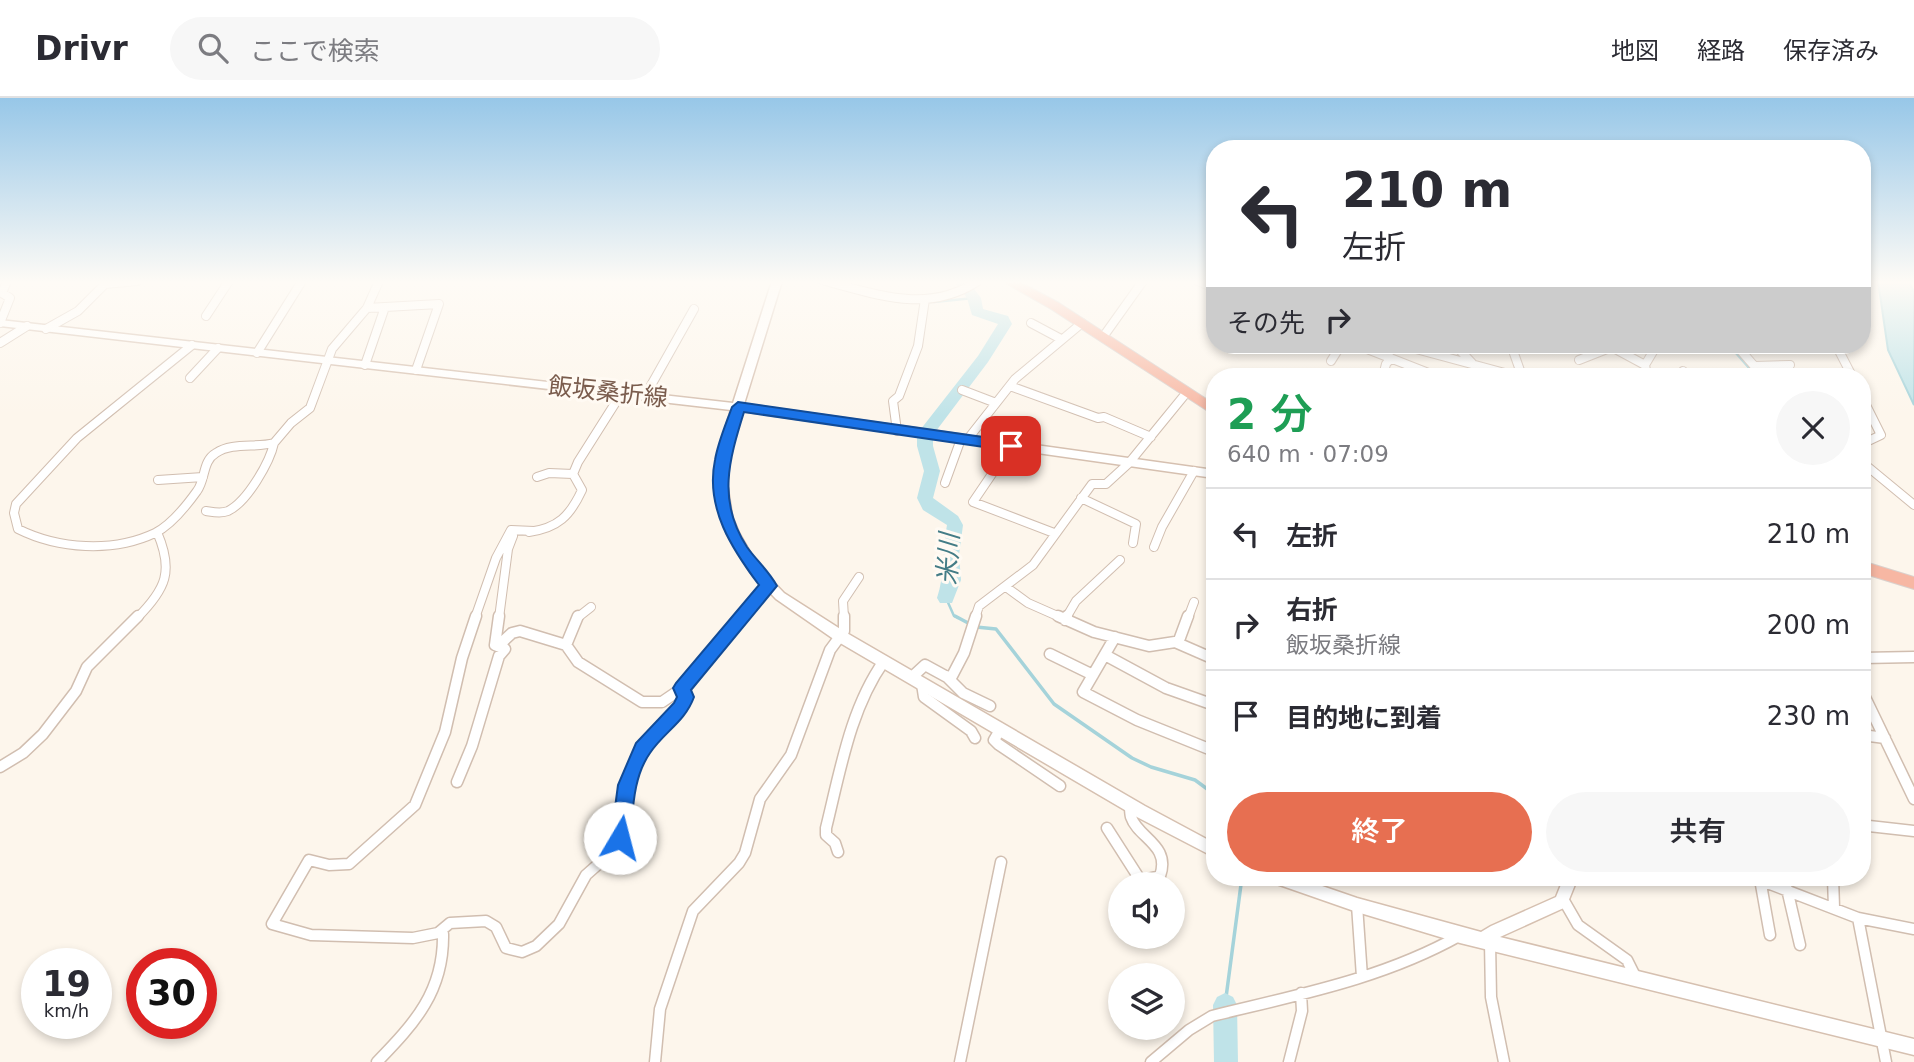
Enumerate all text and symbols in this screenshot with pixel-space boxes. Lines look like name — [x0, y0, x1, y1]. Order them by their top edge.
search box — [170, 17, 660, 80]
text: Drivr — [35, 29, 128, 68]
icon: search — [194, 29, 232, 67]
text: ここで検索 — [250, 36, 380, 66]
text: 地図 — [1611, 37, 1659, 65]
text: 経路 — [1697, 37, 1745, 65]
text: 保存済み — [1783, 37, 1879, 65]
text: 210 m — [1342, 162, 1512, 219]
icon: left — [1227, 168, 1318, 259]
text: 左折 — [1342, 228, 1406, 266]
icon: right — [1319, 301, 1357, 339]
text: その先 — [1227, 308, 1305, 338]
street label: 飯坂桑折線 — [547, 372, 669, 412]
text: 2 分 — [1227, 390, 1313, 439]
button: close — [1776, 391, 1850, 465]
pin — [981, 416, 1041, 476]
icon: arrive — [992, 427, 1030, 465]
text: 640 m · 07:09 — [1227, 441, 1389, 467]
icon: left — [1227, 515, 1265, 553]
text: 210 m — [1767, 519, 1850, 549]
text: 左折 — [1286, 521, 1338, 551]
water label: 米川 — [932, 529, 964, 586]
text: 右折 — [1286, 595, 1338, 625]
icon: right — [1227, 606, 1265, 644]
text: 200 m — [1767, 610, 1850, 640]
text: 飯坂桑折線 — [1286, 632, 1401, 658]
icon: arrive — [1227, 697, 1265, 735]
text: 230 m — [1767, 701, 1850, 731]
text: 目的地に到着 — [1286, 703, 1442, 733]
button: 終了 — [1227, 792, 1532, 872]
button: 共有 — [1546, 792, 1850, 872]
position arrow — [583, 801, 657, 875]
map controls — [1108, 872, 1185, 1040]
button: sound — [1108, 872, 1185, 949]
speed limit sign: 30 — [126, 948, 217, 1039]
button: layers — [1108, 963, 1185, 1040]
text: 19 — [42, 964, 91, 1004]
text: km/h — [44, 1000, 89, 1021]

